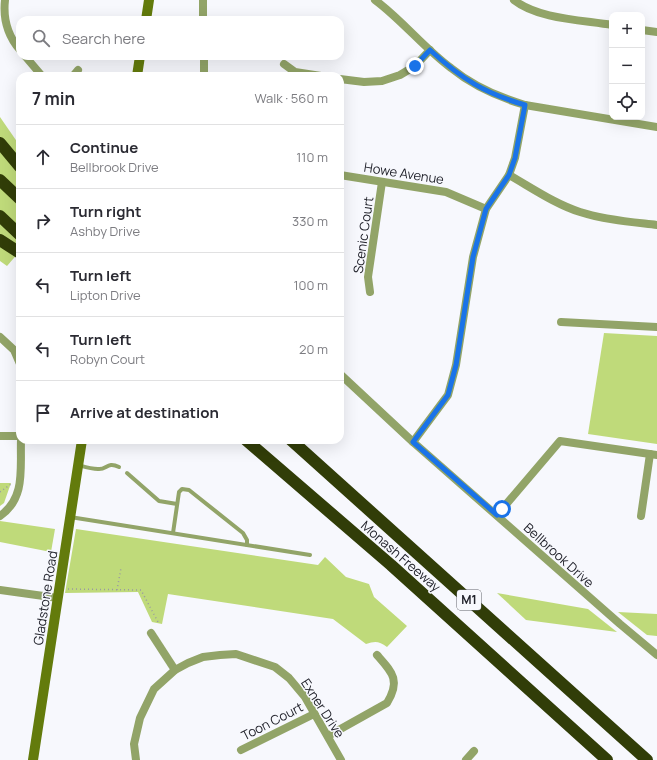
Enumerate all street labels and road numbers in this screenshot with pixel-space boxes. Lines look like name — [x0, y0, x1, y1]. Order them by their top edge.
street label: Howe Avenue — [363, 158, 446, 188]
street label: Scenic Court — [349, 195, 377, 275]
street label: Monash Freeway — [357, 516, 445, 596]
street label: Bellbrook Drive — [520, 519, 598, 592]
street label: Gladstone Road — [29, 550, 61, 646]
road number: M1 — [457, 590, 481, 610]
street label: Exner Drive — [297, 675, 349, 741]
street label: Toon Court — [238, 698, 306, 744]

